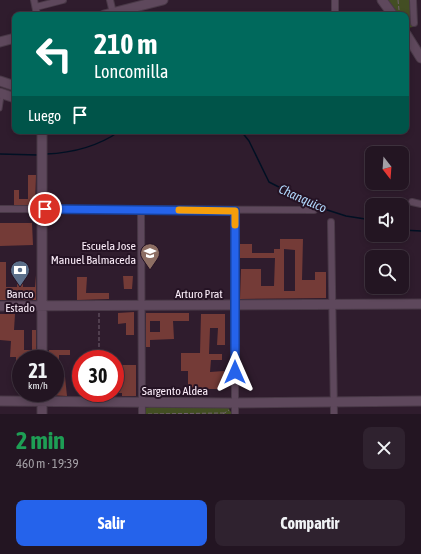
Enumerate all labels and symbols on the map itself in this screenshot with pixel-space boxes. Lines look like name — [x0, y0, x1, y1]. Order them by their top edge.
north arrow — [365, 146, 409, 190]
water label: Chanquico — [277, 181, 329, 216]
pin — [28, 192, 62, 226]
place label: Escuela Jose Manuel Balmaceda — [51, 239, 136, 267]
school or university icon: Escuela Jose Manuel Balmaceda — [139, 242, 161, 270]
bank icon: Banco Estado — [9, 259, 31, 287]
place label: Banco Estado — [5, 287, 35, 315]
street label: Arturo Prat — [175, 287, 223, 301]
speed limit sign: 30 — [72, 350, 124, 402]
position arrow — [214, 351, 256, 393]
street label: Sargento Aldea — [142, 384, 208, 398]

